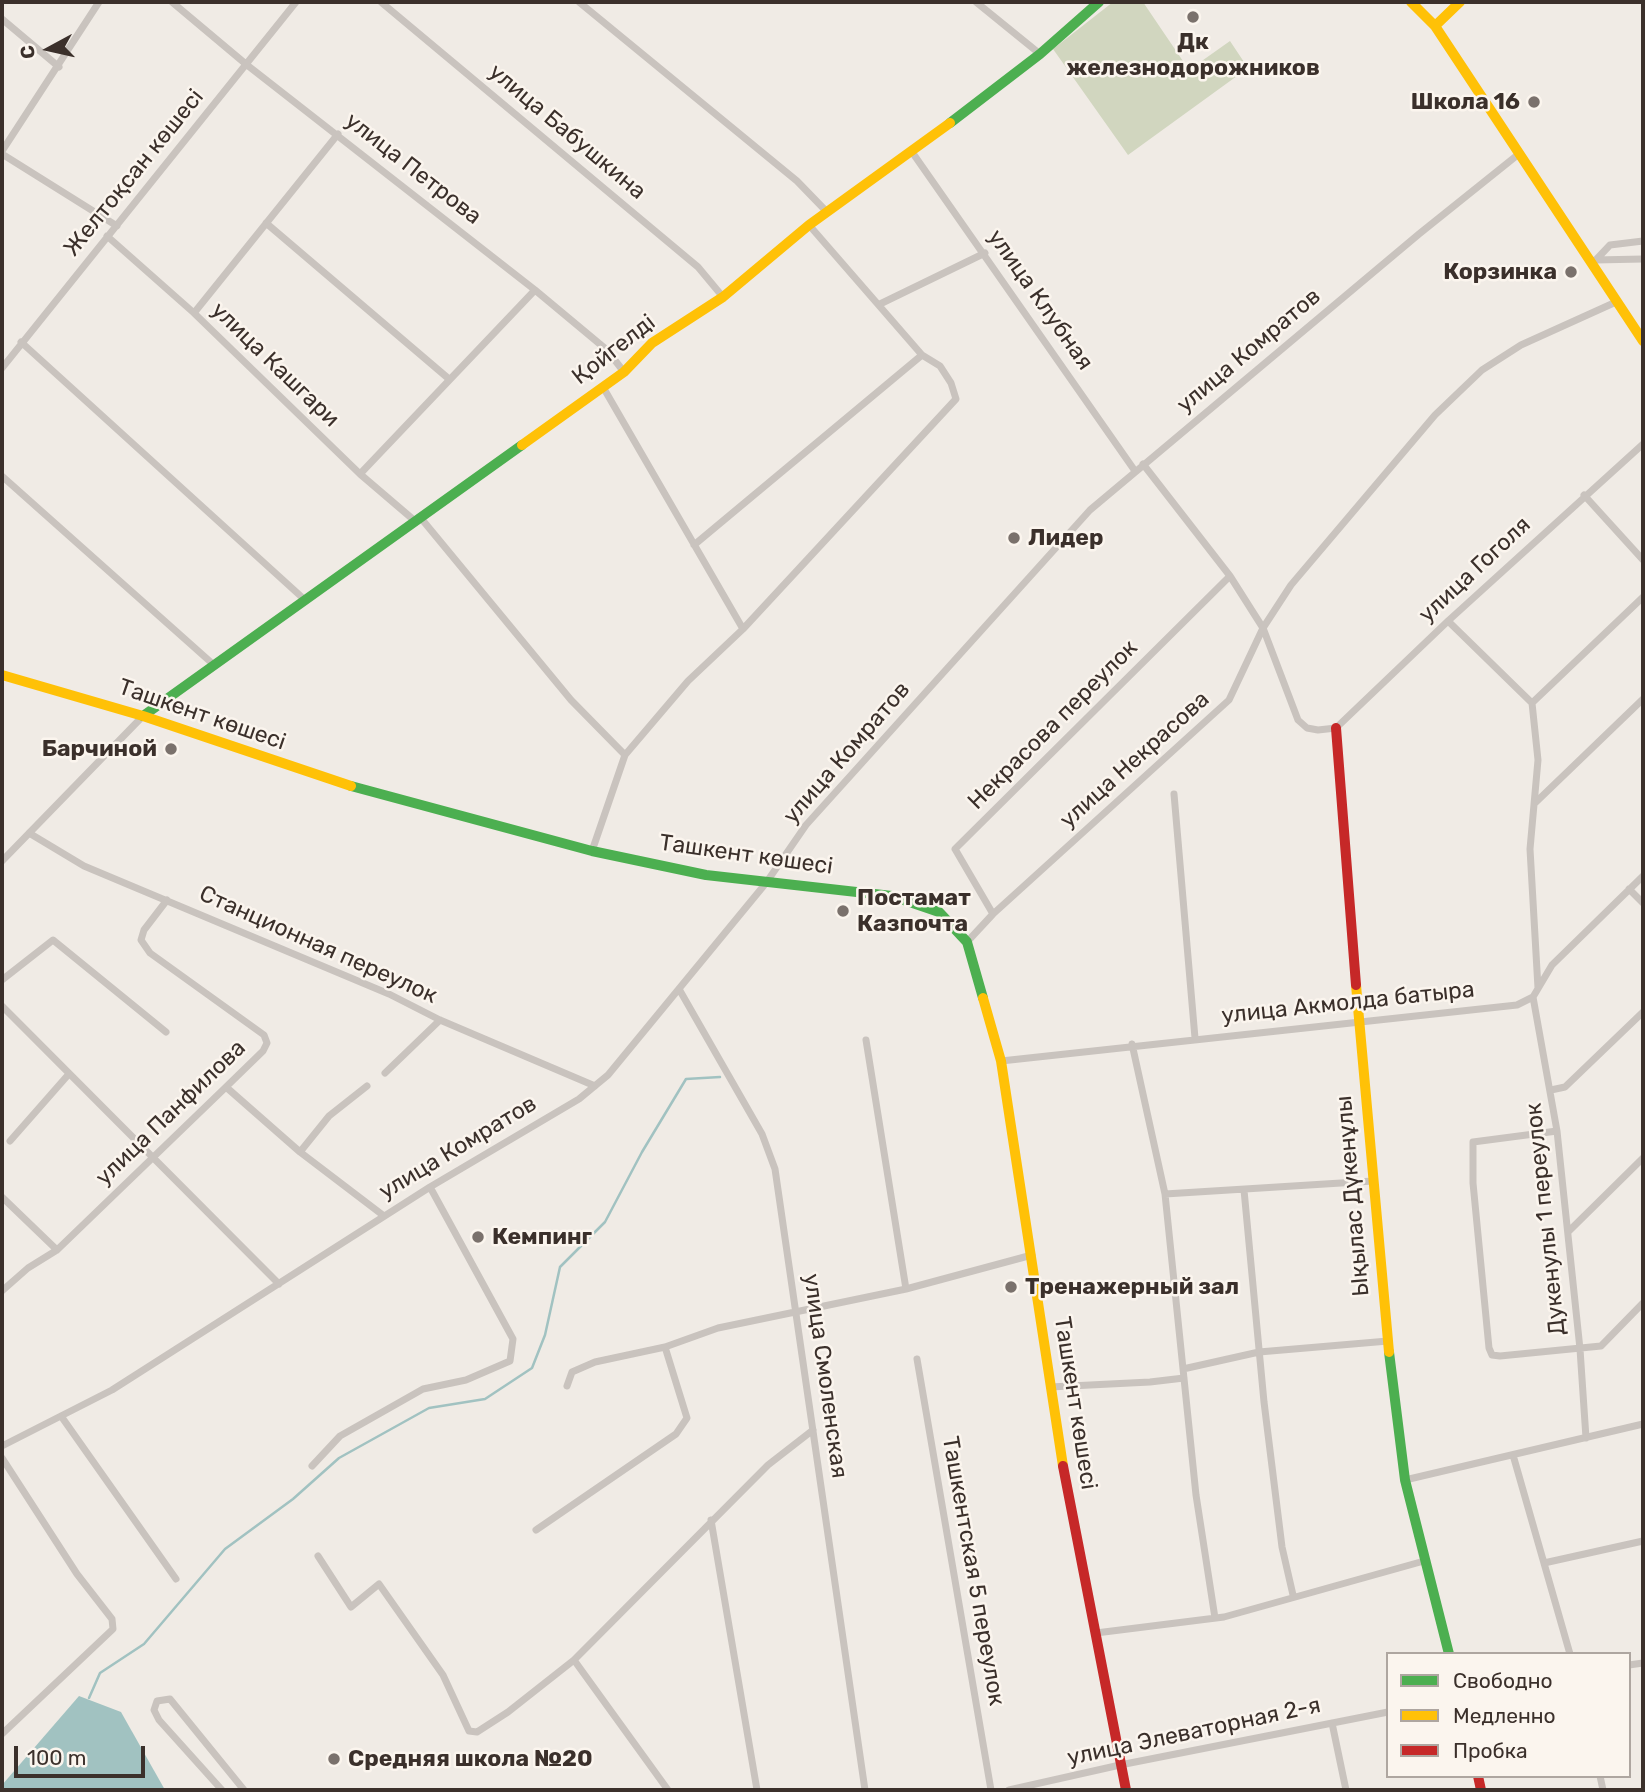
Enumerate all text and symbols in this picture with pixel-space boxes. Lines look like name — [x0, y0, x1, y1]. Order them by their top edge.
marker: Дк железнодорожников — [1185, 9, 1201, 25]
north arrow — [14, 14, 84, 84]
place label: Дк железнодорожников — [1066, 28, 1320, 82]
text: С — [15, 44, 40, 60]
street label: улица Бабушкина — [483, 58, 651, 206]
street label: Желтоқсан көшесі — [58, 84, 210, 262]
place label: Школа 16 — [1411, 88, 1520, 116]
marker: Школа 16 — [1526, 94, 1542, 110]
street label: улица Петрова — [339, 107, 487, 231]
street label: улица Клубная — [981, 224, 1099, 376]
place label: Корзинка — [1443, 258, 1557, 286]
marker: Корзинка — [1563, 264, 1579, 280]
street label: улица Комратов — [1172, 283, 1326, 419]
street label: улица Кашгари — [205, 297, 345, 433]
street label: Қойгелді — [567, 309, 661, 391]
street label: улица Гоголя — [1413, 511, 1537, 629]
place label: Лидер — [1028, 524, 1103, 552]
marker: Лидер — [1006, 530, 1022, 546]
street label: Некрасова переулок — [962, 634, 1144, 816]
street label: Ташкент көшесі — [115, 673, 289, 757]
street label: улица Комратов — [778, 676, 916, 830]
street label: улица Некрасова — [1055, 686, 1215, 834]
place label: Барчиной — [42, 735, 157, 763]
marker: Барчиной — [163, 741, 179, 757]
street label: Ташкент көшесі — [657, 829, 835, 881]
street label: Станционная переулок — [195, 880, 441, 1010]
place label: Постамат Казпочта — [857, 884, 971, 938]
marker: Постамат Казпочта — [835, 903, 851, 919]
street label: улица Акмолда батыра — [1220, 976, 1476, 1030]
street label: улица Панфилова — [90, 1034, 252, 1192]
street label: улица Комратов — [374, 1090, 542, 1206]
street label: Ықылас Дүкенұлы — [1330, 1094, 1376, 1298]
street label: Дукенулы 1 переулок — [1520, 1101, 1572, 1337]
place label: Кемпинг — [492, 1223, 592, 1251]
marker: Кемпинг — [470, 1229, 486, 1245]
street label: улица Смоленская — [797, 1272, 853, 1480]
place label: Тренажерный зал — [1025, 1273, 1239, 1301]
marker: Тренажерный зал — [1003, 1279, 1019, 1295]
street label: Ташкент көшесі — [1048, 1314, 1102, 1492]
street label: Ташкентская 5 переулок — [936, 1434, 1010, 1708]
legend — [1386, 1652, 1631, 1778]
text: Свободно — [1453, 1668, 1553, 1693]
street label: улица Элеваторная 2-я — [1065, 1692, 1323, 1772]
text: Медленно — [1453, 1703, 1556, 1728]
scale bar — [18, 1732, 149, 1776]
text: Пробка — [1453, 1738, 1528, 1763]
text: 100 m — [27, 1745, 86, 1770]
place label: Средняя школа №20 — [348, 1745, 593, 1773]
marker: Средняя школа №20 — [326, 1751, 342, 1767]

